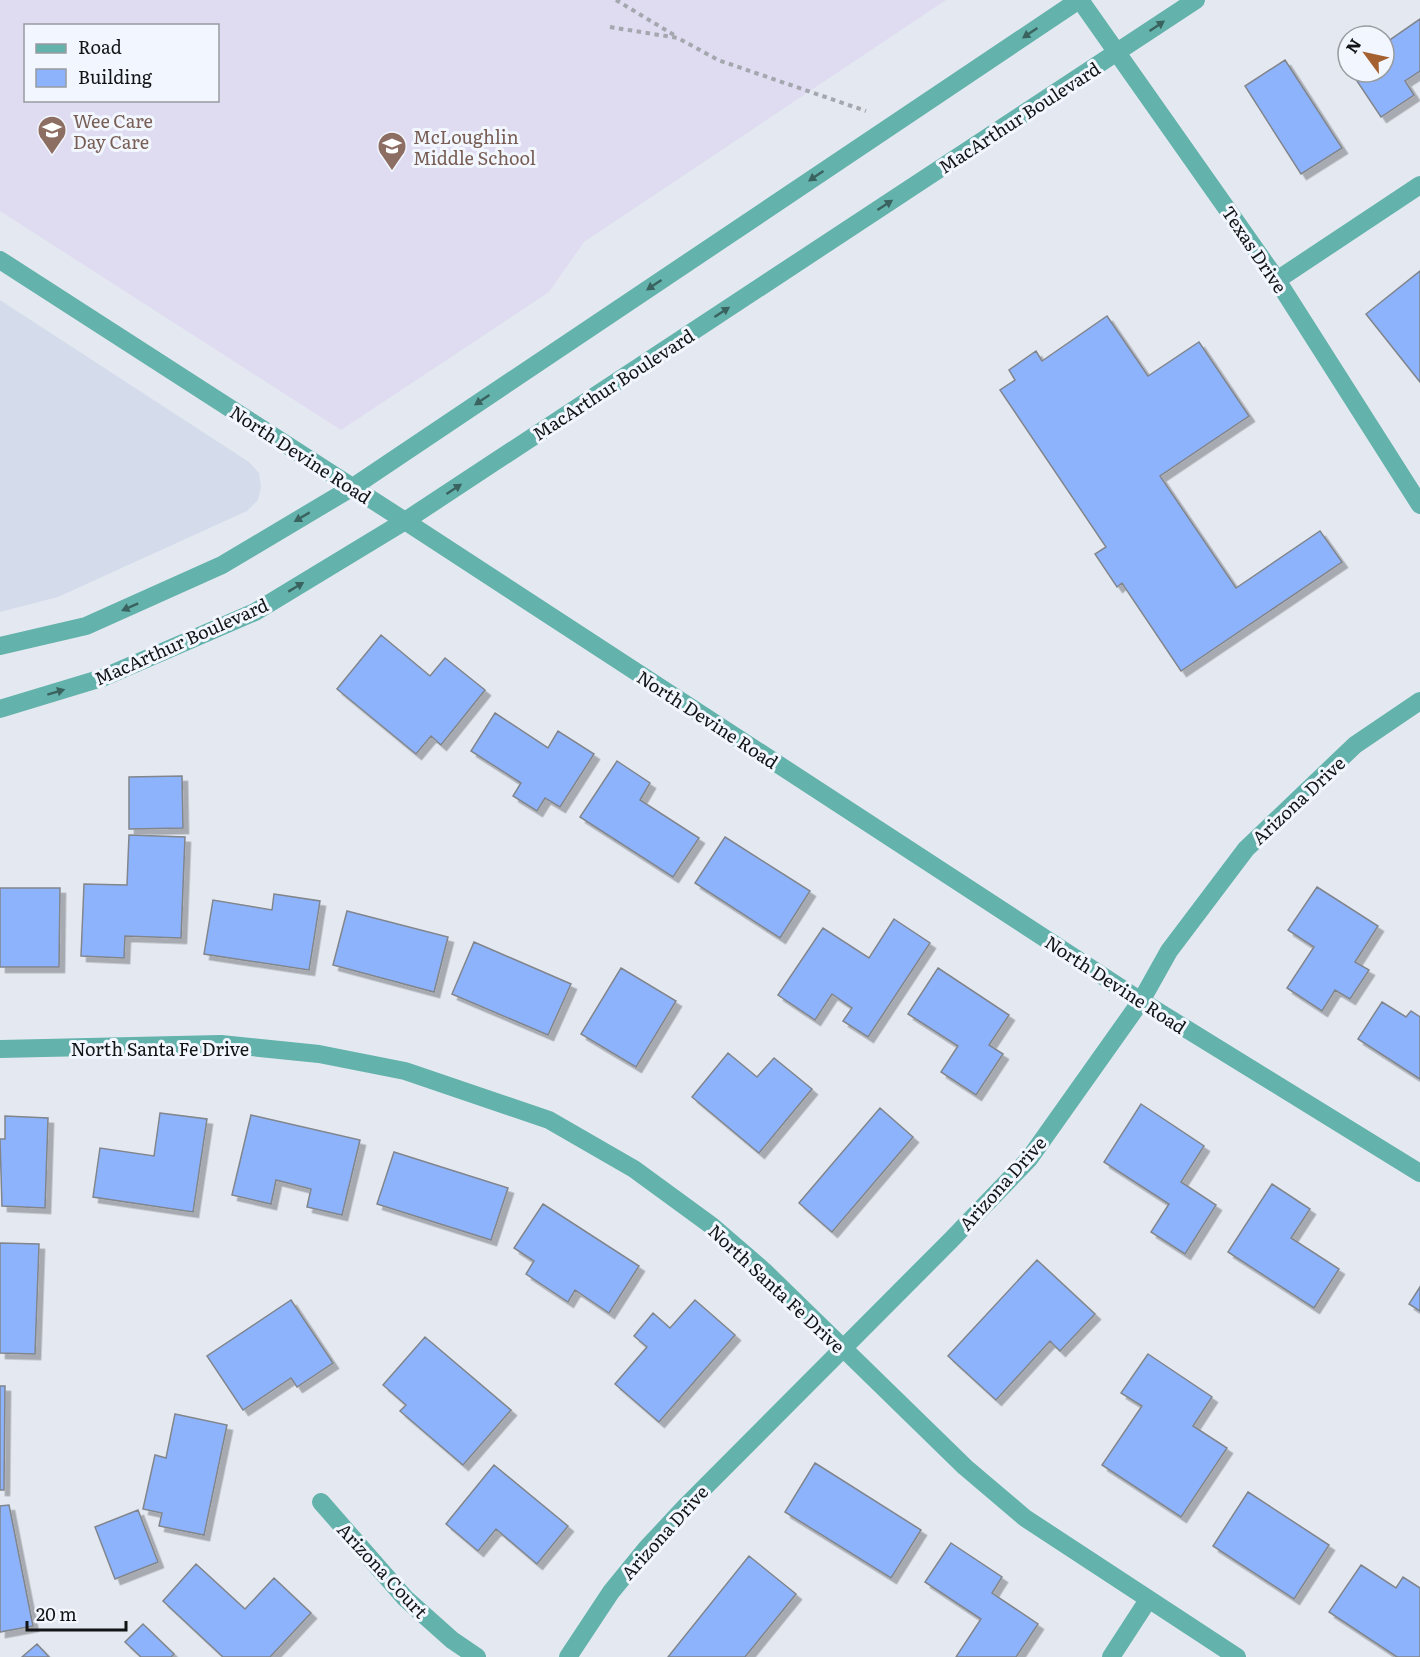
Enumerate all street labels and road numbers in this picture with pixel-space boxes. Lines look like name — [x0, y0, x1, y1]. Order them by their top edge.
street label: MacArthur Boulevard — [933, 55, 1105, 179]
street label: Texas Drive — [1216, 200, 1294, 298]
street label: MacArthur Boulevard — [527, 322, 699, 446]
street label: North Devine Road — [225, 398, 377, 510]
street label: MacArthur Boulevard — [90, 590, 272, 692]
street label: North Devine Road — [632, 663, 784, 775]
street label: Arizona Drive — [1245, 750, 1351, 850]
street label: North Devine Road — [1040, 928, 1192, 1040]
street label: North Santa Fe Drive — [71, 1035, 249, 1062]
street label: Arizona Drive — [952, 1130, 1052, 1236]
street label: North Santa Fe Drive — [703, 1217, 851, 1359]
street label: Arizona Drive — [614, 1479, 714, 1585]
street label: Arizona Court — [332, 1516, 435, 1624]

